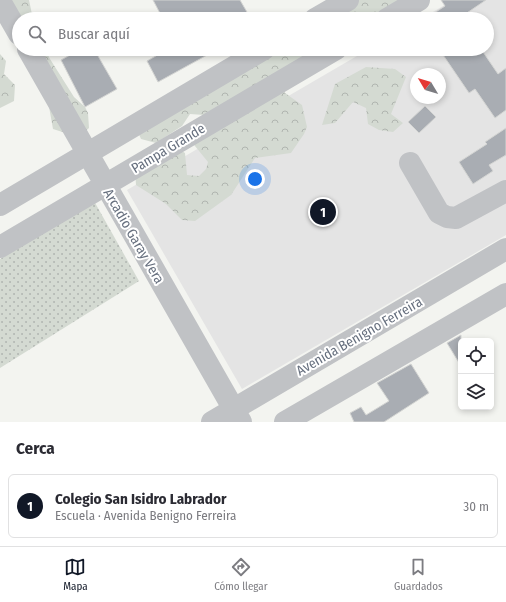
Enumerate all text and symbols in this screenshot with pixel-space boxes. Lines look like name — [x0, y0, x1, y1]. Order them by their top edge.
search box — [12, 12, 494, 56]
icon: search — [26, 23, 48, 45]
text: Buscar aquí — [58, 25, 130, 43]
north arrow — [410, 68, 446, 104]
street label: Pampa Grande — [128, 120, 208, 177]
your location — [245, 169, 265, 189]
street label: Arcadio Garay Vera — [100, 186, 168, 287]
pin: 1 — [310, 197, 336, 227]
street label: Avenida Benigno Ferreira — [293, 293, 425, 379]
map controls — [458, 338, 494, 410]
button: locate — [458, 338, 494, 374]
button: layers — [458, 374, 494, 410]
text: Cerca — [16, 438, 55, 459]
text: Colegio San Isidro Labrador — [55, 490, 226, 508]
text: 1 — [27, 499, 33, 514]
text: 30 m — [463, 499, 489, 514]
text: Escuela · Avenida Benigno Ferreira — [55, 508, 236, 523]
tab: Mapa — [63, 556, 88, 593]
tab: Cómo llegar — [214, 556, 268, 593]
tab: Guardados — [394, 556, 443, 593]

